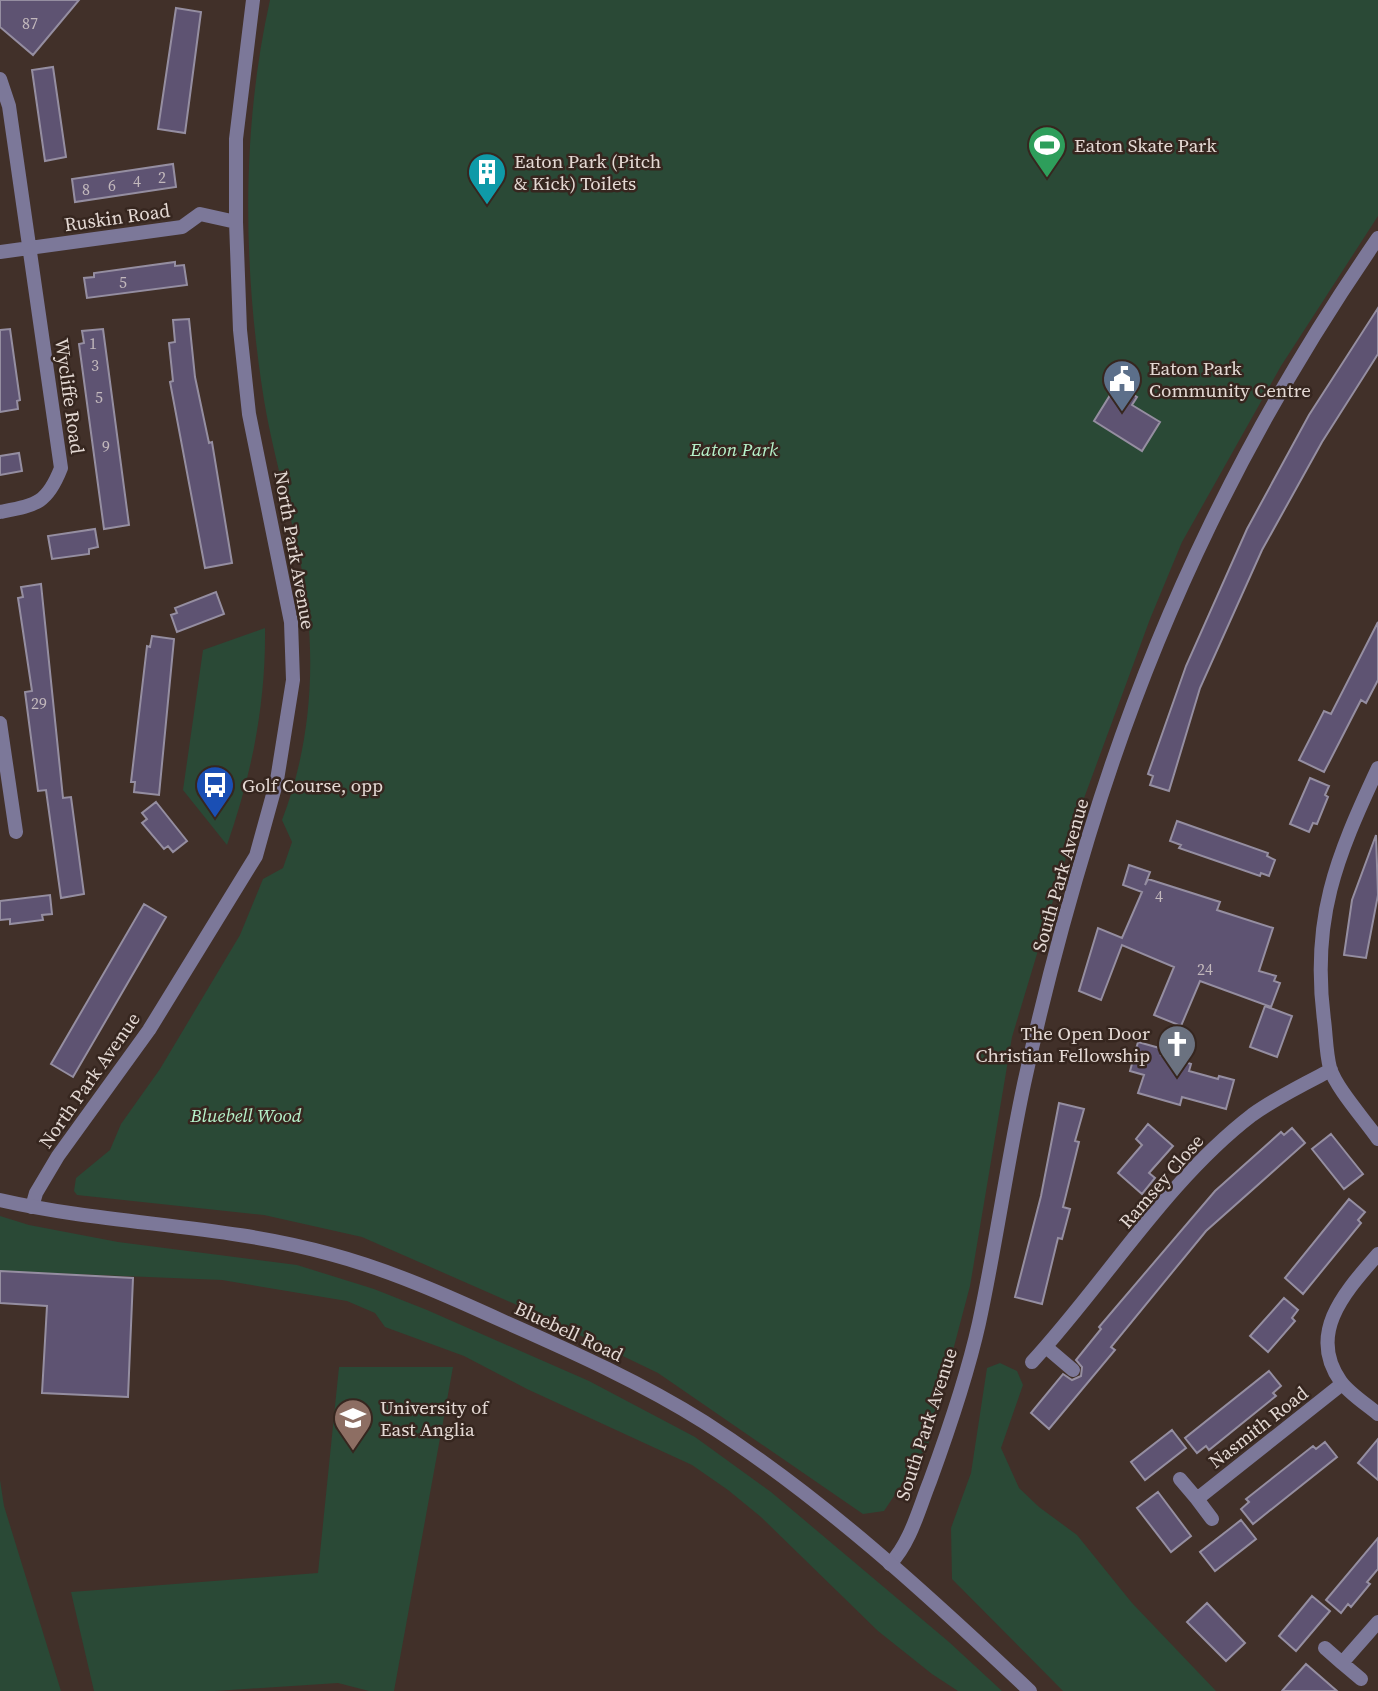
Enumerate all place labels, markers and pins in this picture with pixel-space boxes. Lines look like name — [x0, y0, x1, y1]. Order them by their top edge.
sports icon: Eaton Skate Park — [1026, 124, 1068, 179]
place label: Eaton Skate Park — [1074, 132, 1217, 158]
place label: Eaton Park (Pitch & Kick) Toilets — [514, 148, 661, 196]
building icon: Eaton Park (Pitch & Kick) Toilets — [466, 151, 508, 206]
place label: Eaton Park Community Centre — [1149, 355, 1311, 403]
public building icon: Eaton Park Community Centre — [1101, 358, 1143, 413]
bus stop icon: Golf Course, opp — [194, 764, 236, 819]
place label: Golf Course, opp — [242, 772, 383, 798]
place label: The Open Door Christian Fellowship — [975, 1020, 1150, 1068]
church icon: The Open Door Christian Fellowship — [1156, 1023, 1198, 1078]
place label: University of East Anglia — [380, 1394, 491, 1442]
school or university icon: University of East Anglia — [332, 1397, 374, 1452]

